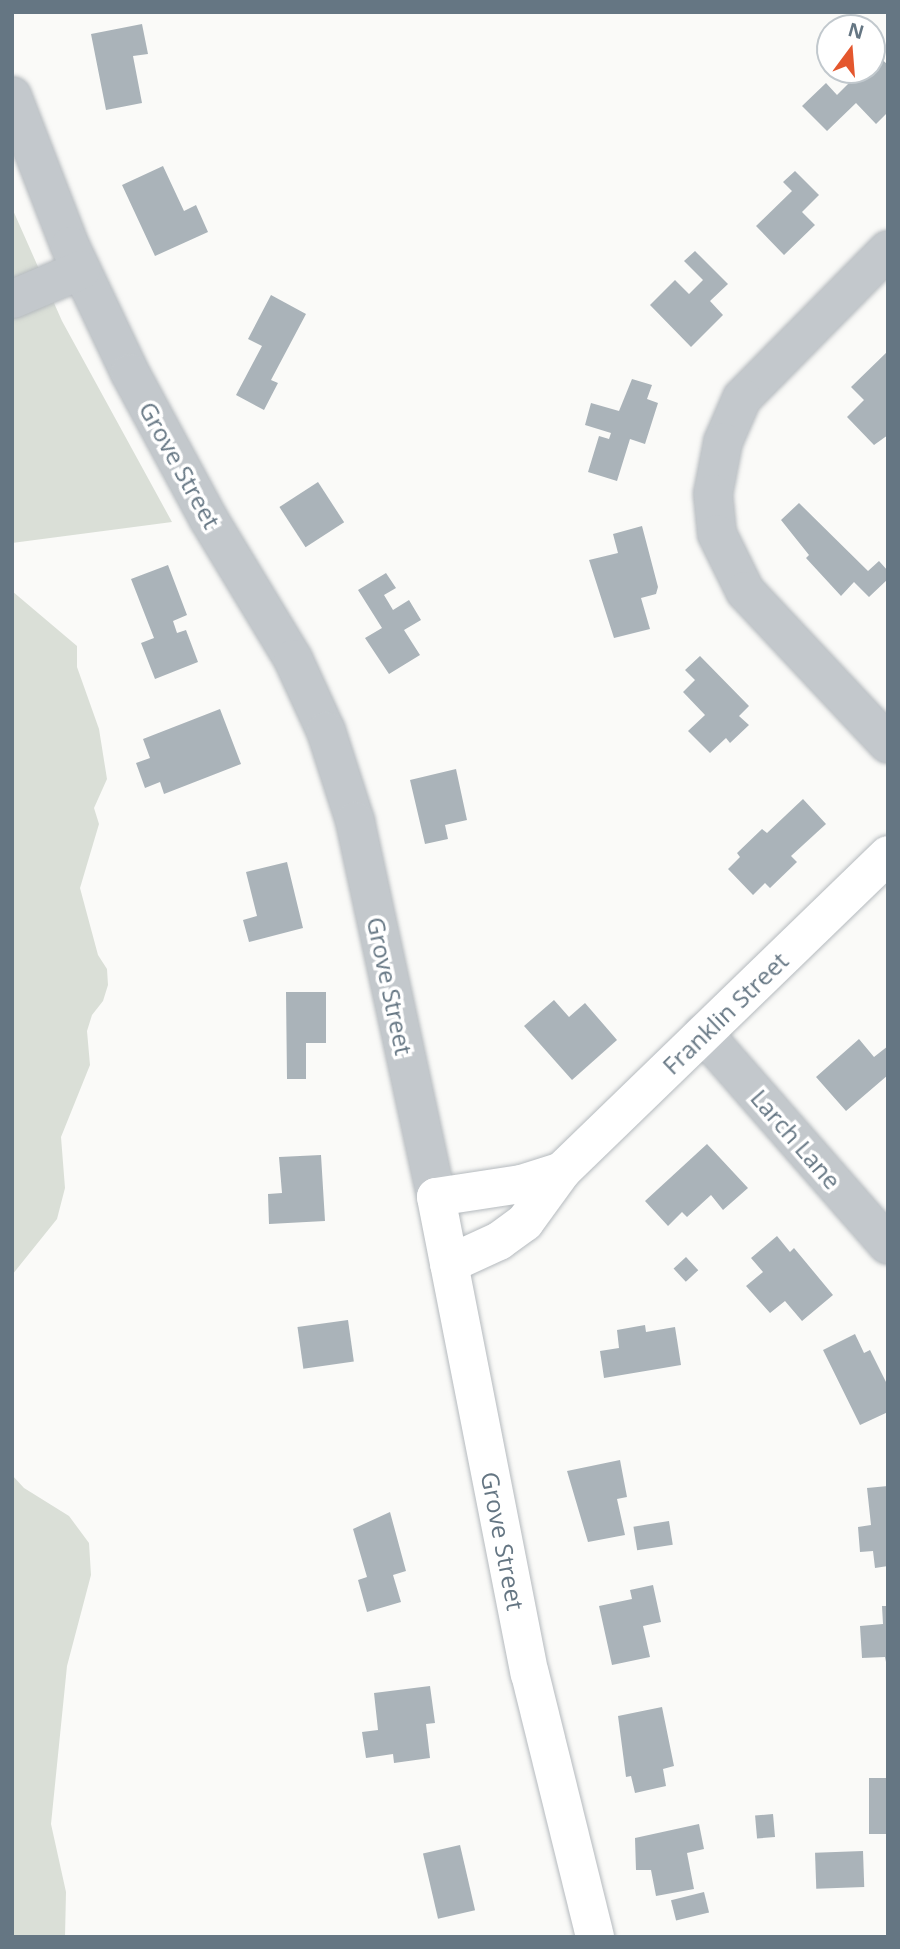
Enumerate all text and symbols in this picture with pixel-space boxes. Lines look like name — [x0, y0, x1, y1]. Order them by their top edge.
north arrow — [816, 14, 886, 84]
text: N — [845, 16, 867, 45]
street label: Grove Street — [133, 397, 227, 533]
street label: Grove Street — [361, 914, 419, 1058]
street label: Franklin Street — [656, 946, 794, 1080]
street label: Larch Lane — [745, 1083, 847, 1195]
street label: Grove Street — [475, 1469, 531, 1613]

